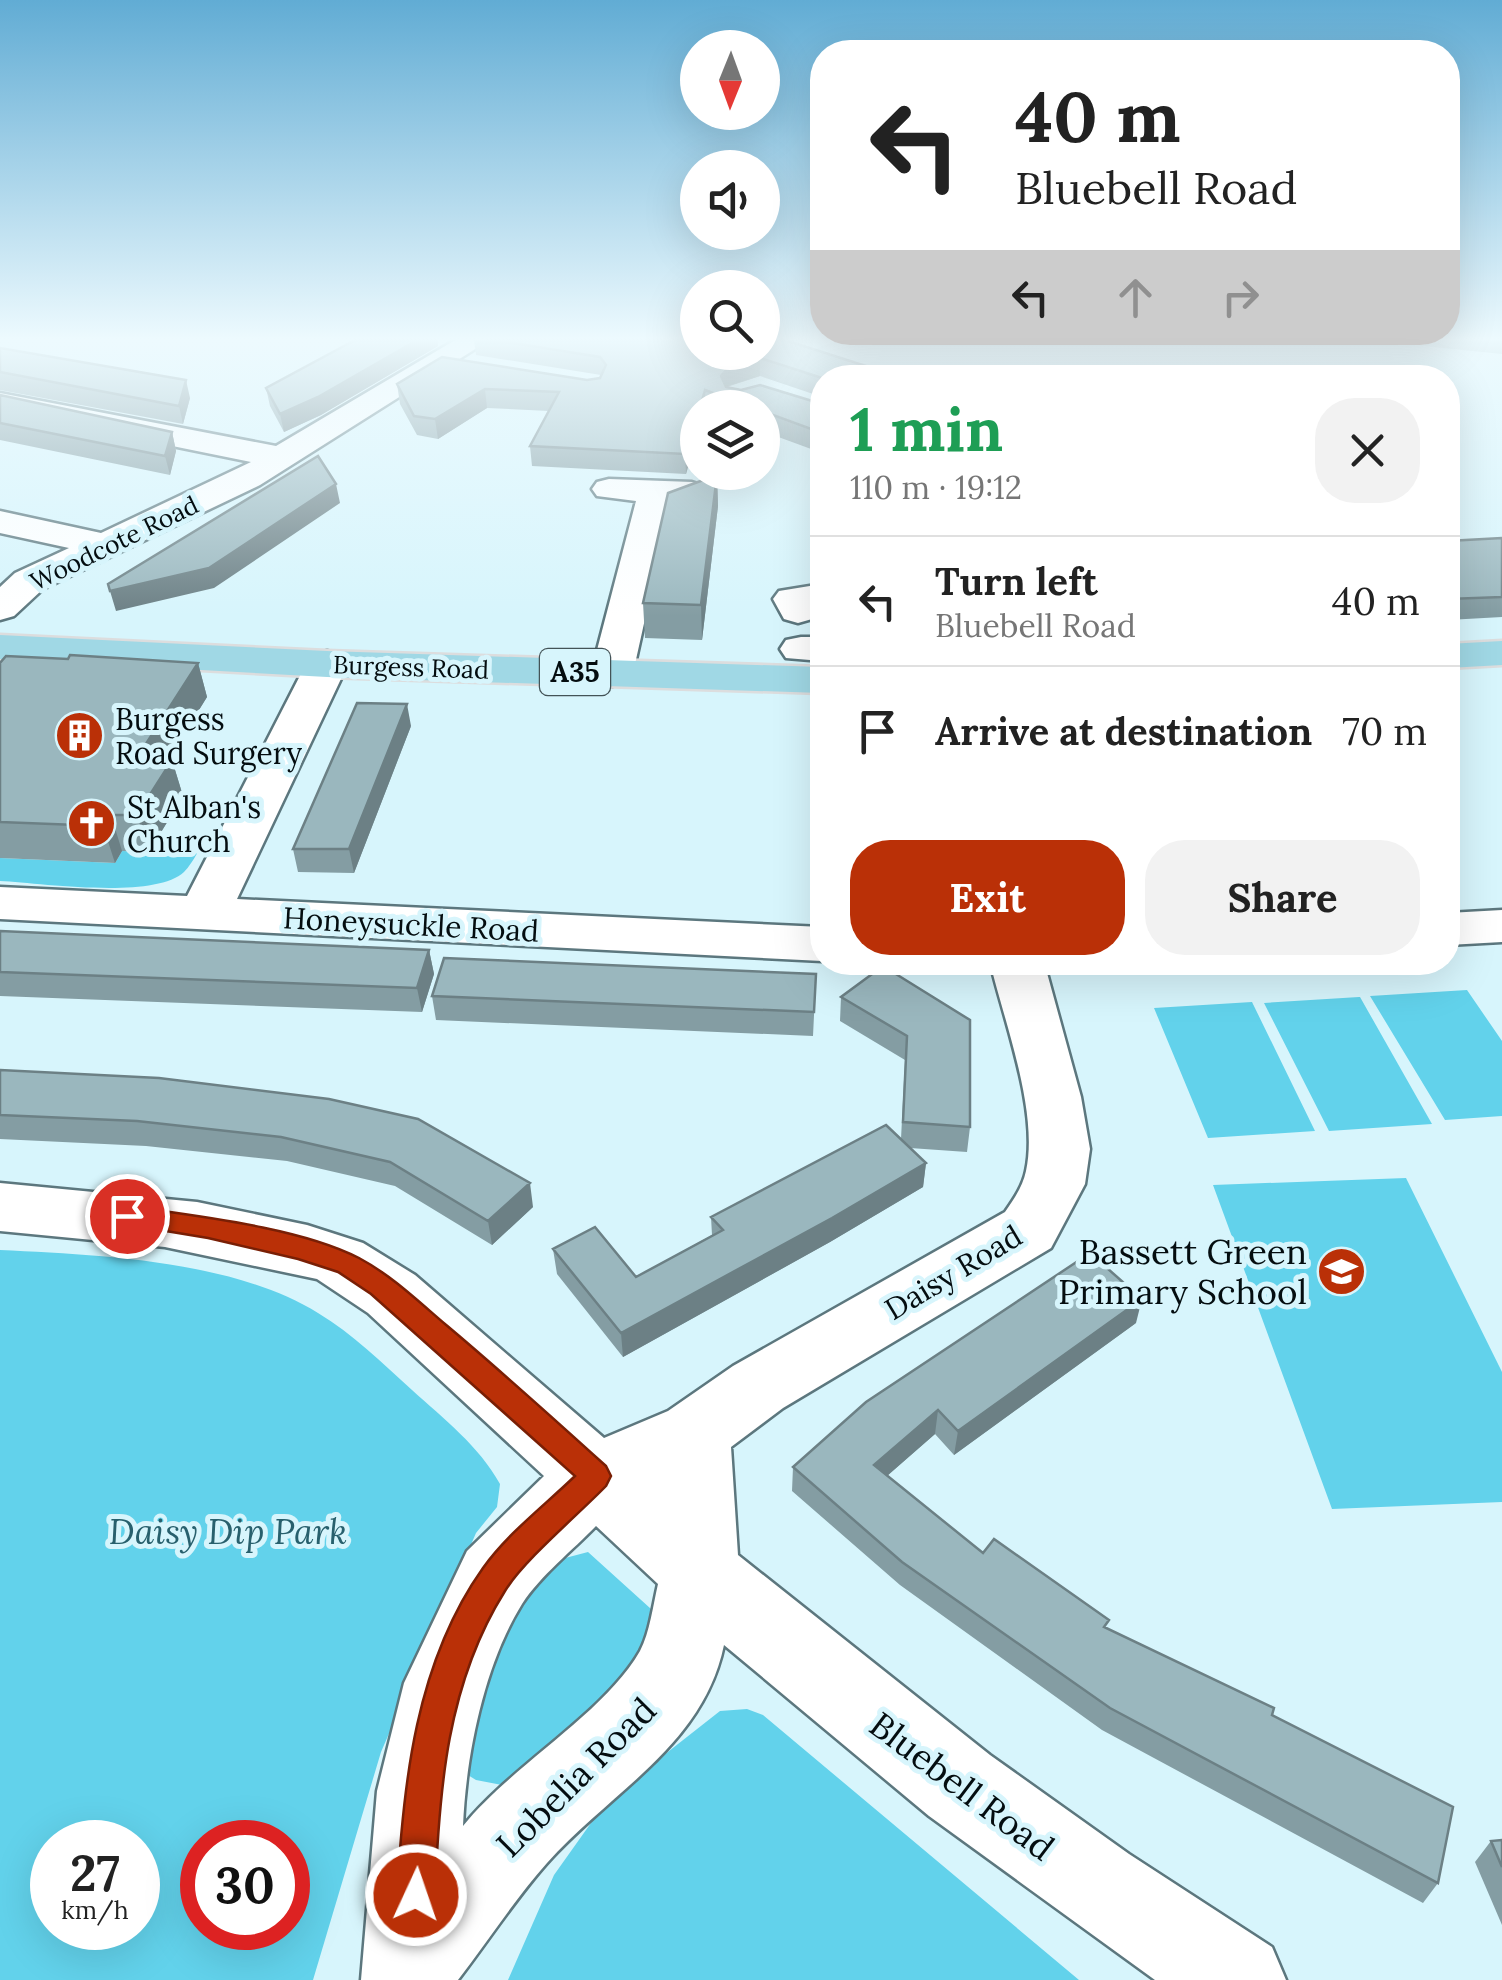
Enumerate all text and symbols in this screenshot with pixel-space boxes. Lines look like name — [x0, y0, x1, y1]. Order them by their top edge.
north arrow — [680, 30, 780, 130]
map controls — [680, 30, 780, 490]
text: 40 m — [1015, 72, 1181, 161]
icon: left — [850, 80, 980, 210]
button: sound — [680, 150, 780, 250]
text: Bluebell Road — [1015, 159, 1297, 216]
button: search — [680, 270, 780, 370]
icon: left — [1003, 270, 1058, 325]
icon: ahead — [1108, 270, 1163, 325]
icon: right — [1213, 270, 1268, 325]
button: layers — [680, 390, 780, 490]
text: 1 min — [850, 391, 1003, 467]
button: close — [1315, 398, 1420, 503]
text: 110 m · 19:12 — [850, 467, 1022, 508]
street label: Woodcote Road — [24, 488, 204, 598]
text: Turn left — [935, 557, 1098, 605]
icon: left — [850, 574, 905, 629]
text: 40 m — [1332, 577, 1420, 625]
text: Bluebell Road — [935, 605, 1136, 646]
street label: Burgess Road — [332, 648, 490, 686]
road number: A35 — [540, 649, 610, 695]
place label: Burgess Road Surgery — [115, 700, 302, 773]
icon: arrive — [850, 704, 905, 759]
text: Arrive at destination — [935, 707, 1312, 755]
text: 70 m — [1342, 707, 1427, 755]
building icon: Burgess Road Surgery — [54, 710, 106, 762]
place label: St Alban's Church — [127, 788, 261, 860]
church icon: St Alban's Church — [66, 798, 118, 850]
button: Exit — [850, 840, 1125, 955]
button: Share — [1145, 840, 1420, 955]
street label: Honeysuckle Road — [282, 898, 540, 951]
pin — [85, 1174, 170, 1259]
icon: arrive — [100, 1189, 155, 1244]
street label: Daisy Road — [877, 1216, 1029, 1329]
place label: Bassett Green Primary School — [1058, 1229, 1307, 1314]
school or university icon: Bassett Green Primary School — [1316, 1245, 1368, 1297]
park label: Daisy Dip Park — [109, 1509, 347, 1554]
street label: Lobelia Road — [487, 1688, 665, 1866]
street label: Bluebell Road — [861, 1702, 1063, 1870]
speed limit sign: 30 — [180, 1820, 310, 1950]
text: 27 — [70, 1841, 120, 1905]
position arrow — [364, 1843, 468, 1947]
text: km/h — [61, 1894, 129, 1926]

